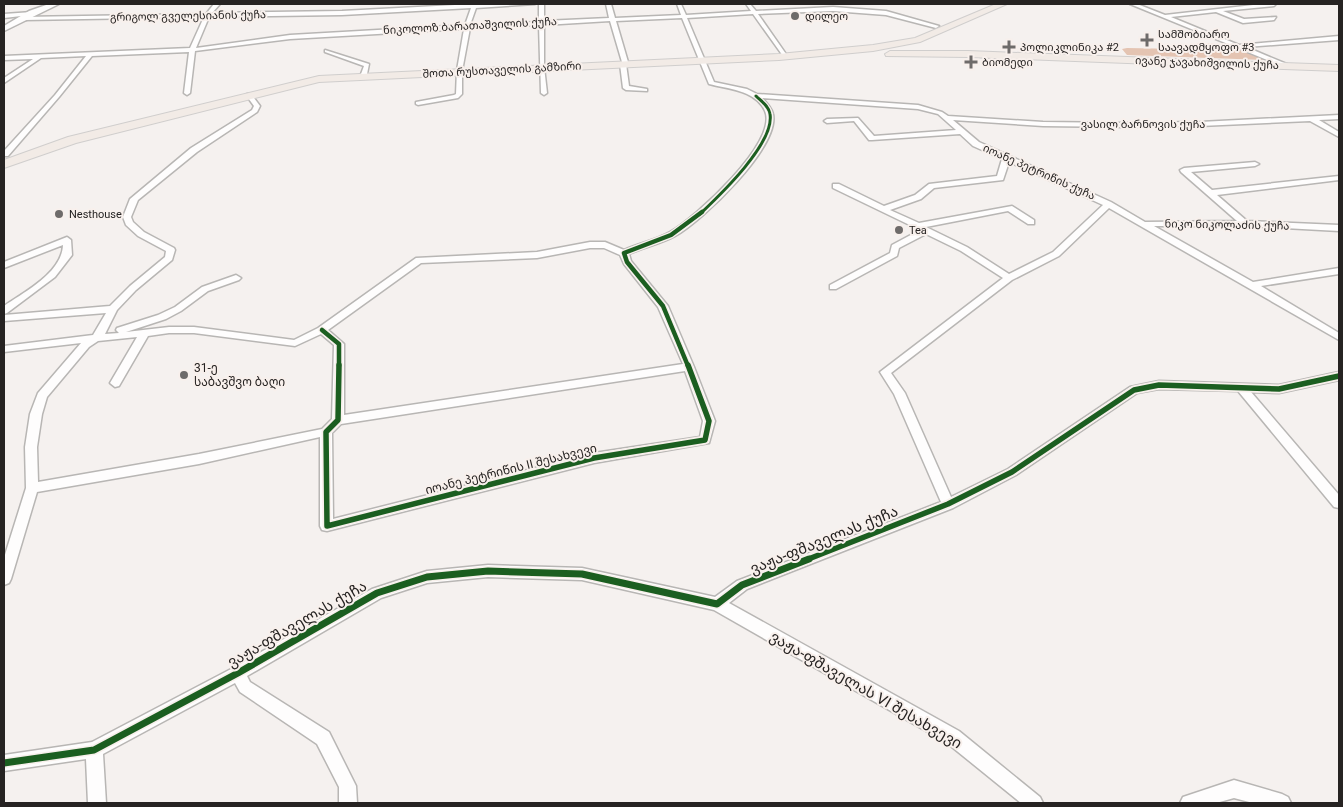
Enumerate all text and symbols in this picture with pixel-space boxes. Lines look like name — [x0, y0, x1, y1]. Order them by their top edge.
street label: გრიგოლ გველესიანის ქუჩა — [110, 8, 266, 24]
marker: დილეო — [789, 10, 801, 22]
place label: დილეო — [805, 10, 848, 23]
street label: ნიკოლოზ ბარათაშვილის ქუჩა — [383, 15, 557, 37]
place label: სამშობიარო საავადმყოფო #3 — [1158, 28, 1254, 54]
marker: სამშობიარო საავადმყოფო #3 — [1140, 33, 1154, 47]
marker: პოლიკლინიკა #2 — [1002, 40, 1016, 54]
place label: პოლიკლინიკა #2 — [1020, 41, 1119, 54]
street label: ივანე ჯავახიშვილის ქუჩა — [1135, 54, 1279, 72]
marker: ბიომედი — [964, 55, 978, 69]
place label: ბიომედი — [982, 56, 1033, 69]
street label: შოთა რუსთაველის გამზირი — [422, 59, 582, 81]
street label: ვასილ ბარნოვის ქუჩა — [1081, 118, 1205, 131]
street label: იოანე პეტრიწის ქუჩა — [981, 141, 1097, 203]
marker: Nesthouse — [53, 208, 65, 220]
place label: Nesthouse — [69, 208, 122, 221]
street label: ნიკო ნიკოლაძის ქუჩა — [1164, 217, 1290, 233]
marker: Tea — [893, 224, 905, 236]
place label: Tea — [909, 224, 927, 237]
place label: 31-ე საბავშვო ბაღი — [194, 361, 285, 390]
marker: 31-ე საბავშვო ბაღი — [178, 369, 190, 381]
street label: იოანე პეტრიწის II შესახვევი — [424, 441, 598, 497]
street label: ვაჟა-ფშაველას ქუჩა — [747, 502, 901, 578]
street label: ვაჟა-ფშაველას ქუჩა — [224, 577, 370, 671]
street label: ვაჟა-ფშაველას VI შესახვევი — [767, 627, 965, 753]

